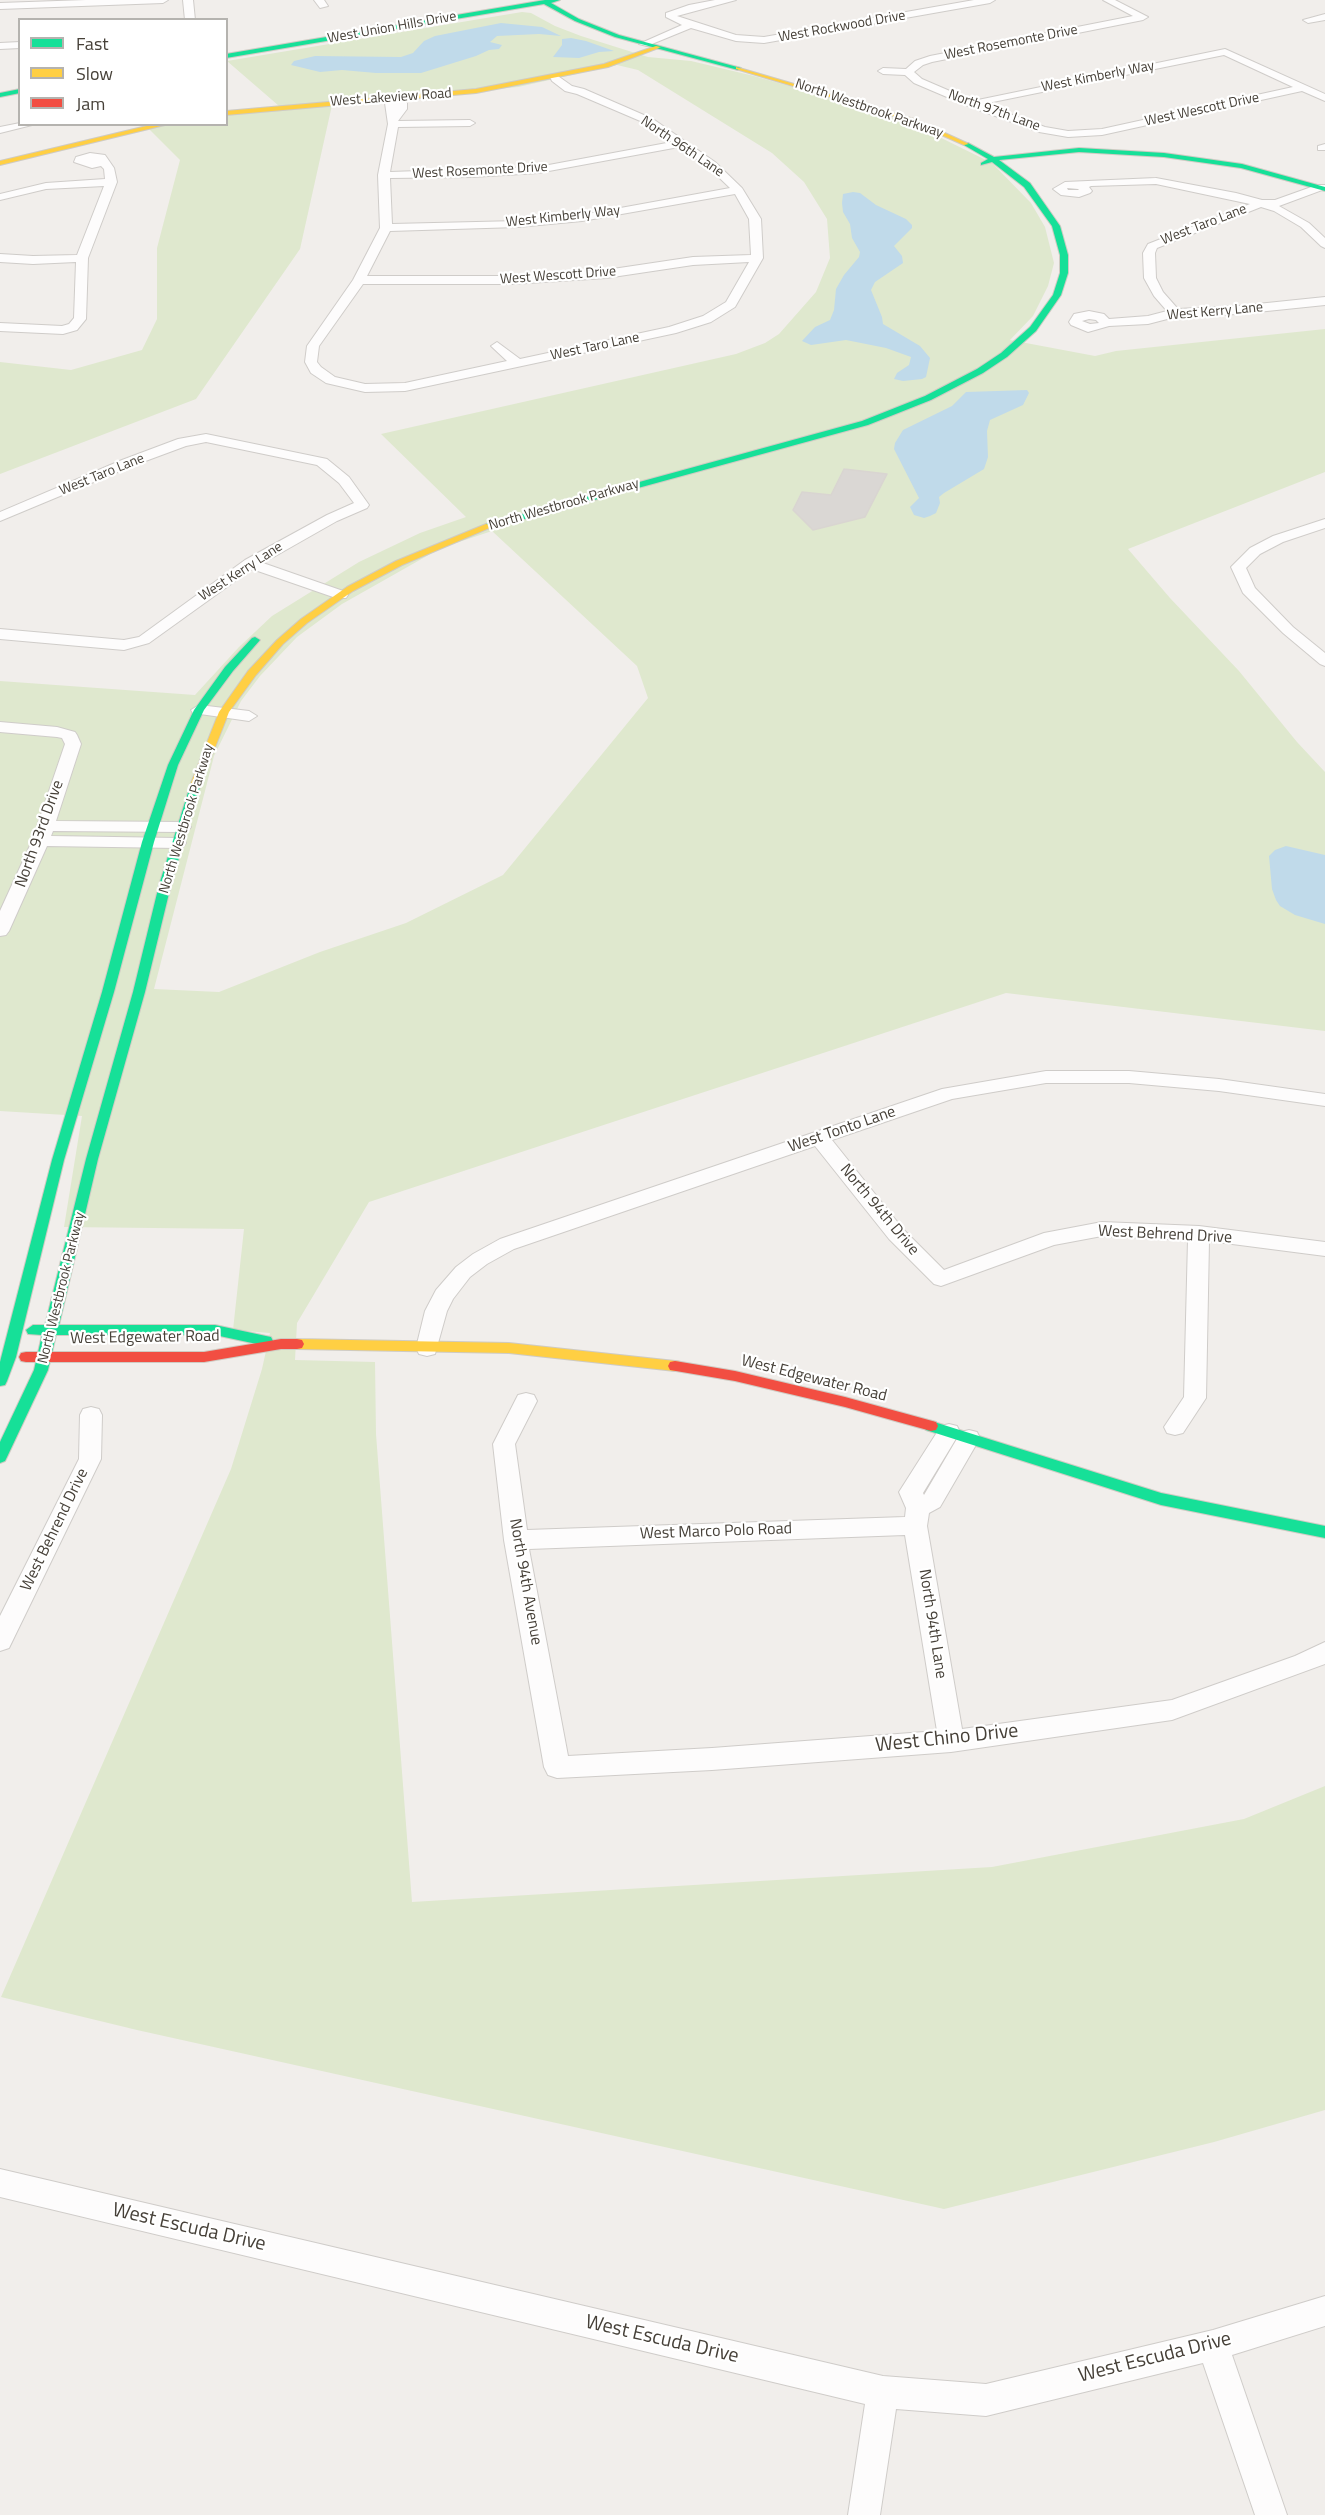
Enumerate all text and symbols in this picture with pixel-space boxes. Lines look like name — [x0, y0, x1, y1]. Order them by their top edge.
street label: West Union Hills Drive — [326, 8, 458, 48]
street label: West Rockwood Drive — [777, 8, 907, 46]
legend — [18, 18, 228, 126]
street label: West Rosemonte Drive — [943, 22, 1079, 64]
text: Fast — [76, 30, 109, 57]
street label: West Kimberly Way — [1040, 58, 1156, 96]
text: Slow — [76, 60, 113, 87]
street label: North Westbrook Parkway — [793, 76, 945, 142]
street label: West Lakeview Road — [330, 85, 452, 111]
street label: North 97th Lane — [946, 87, 1042, 135]
text: Jam — [76, 90, 105, 117]
street label: West Wescott Drive — [1143, 90, 1261, 130]
street label: North 96th Lane — [637, 113, 727, 181]
street label: West Rosemonte Drive — [412, 159, 548, 183]
street label: West Taro Lane — [1159, 201, 1249, 249]
street label: West Kimberly Way — [505, 203, 621, 231]
street label: West Wescott Drive — [499, 264, 617, 288]
street label: West Kerry Lane — [1166, 299, 1264, 325]
street label: West Taro Lane — [549, 329, 641, 365]
street label: West Taro Lane — [57, 450, 147, 500]
street label: North Westbrook Parkway — [487, 475, 641, 535]
street label: West Kerry Lane — [196, 539, 286, 605]
street label: North Westbrook Parkway — [156, 742, 218, 896]
street label: North 93rd Drive — [12, 778, 68, 890]
street label: West Tonto Lane — [786, 1103, 898, 1157]
street label: North 94th Drive — [835, 1161, 923, 1259]
street label: North Westbrook Parkway — [35, 1211, 89, 1365]
street label: West Behrend Drive — [1098, 1222, 1232, 1248]
street label: West Edgewater Road — [70, 1327, 220, 1349]
street label: West Edgewater Road — [739, 1352, 889, 1406]
street label: West Behrend Drive — [17, 1466, 93, 1594]
street label: North 94th Avenue — [504, 1517, 546, 1647]
street label: West Marco Polo Road — [640, 1520, 792, 1544]
street label: North 94th Lane — [914, 1568, 950, 1680]
street label: West Chino Drive — [874, 1720, 1020, 1758]
street label: West Escuda Drive — [110, 2199, 268, 2257]
street label: West Escuda Drive — [583, 2311, 741, 2369]
street label: West Escuda Drive — [1076, 2327, 1234, 2389]

